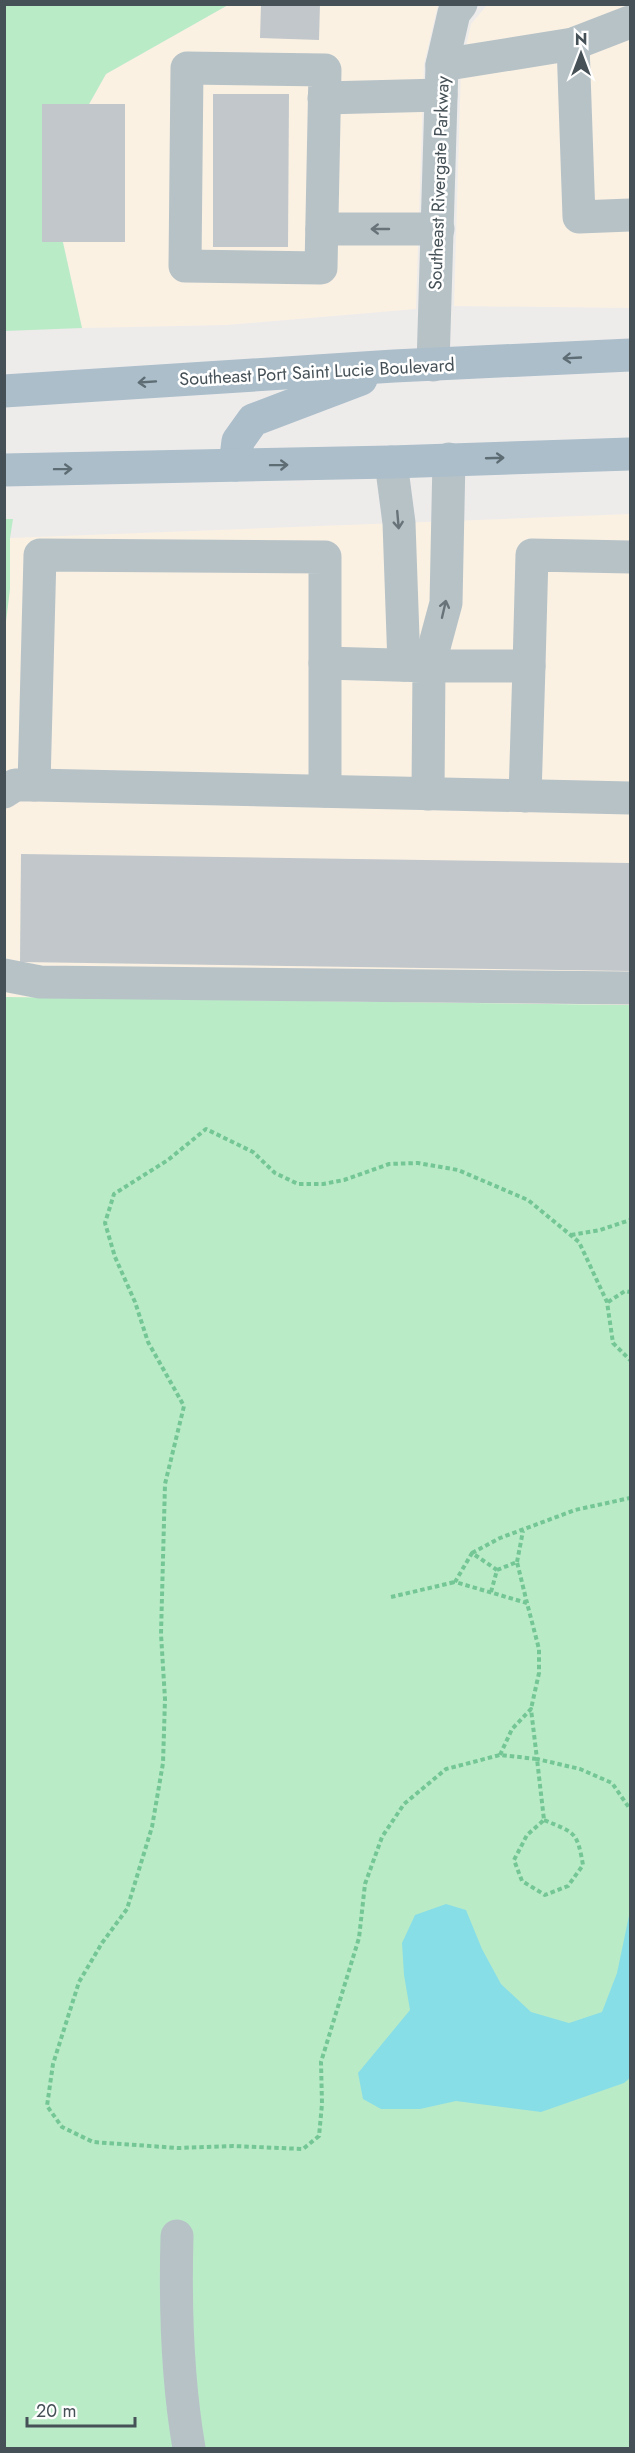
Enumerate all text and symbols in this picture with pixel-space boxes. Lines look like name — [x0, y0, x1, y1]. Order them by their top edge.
north arrow — [551, 24, 611, 84]
text: N — [575, 28, 587, 51]
street label: Southeast Rivergate Parkway — [422, 75, 456, 291]
one-way arrow — [370, 223, 390, 235]
street label: Southeast Port Saint Lucie Boulevard — [179, 352, 455, 392]
one-way arrow — [563, 353, 583, 364]
one-way arrow — [137, 377, 157, 388]
one-way arrow — [484, 452, 504, 464]
one-way arrow — [268, 459, 288, 470]
one-way arrow — [52, 463, 72, 475]
one-way arrow — [393, 510, 404, 530]
one-way arrow — [439, 600, 450, 619]
scale bar — [27, 2390, 135, 2428]
text: 20 m — [36, 2398, 76, 2424]

